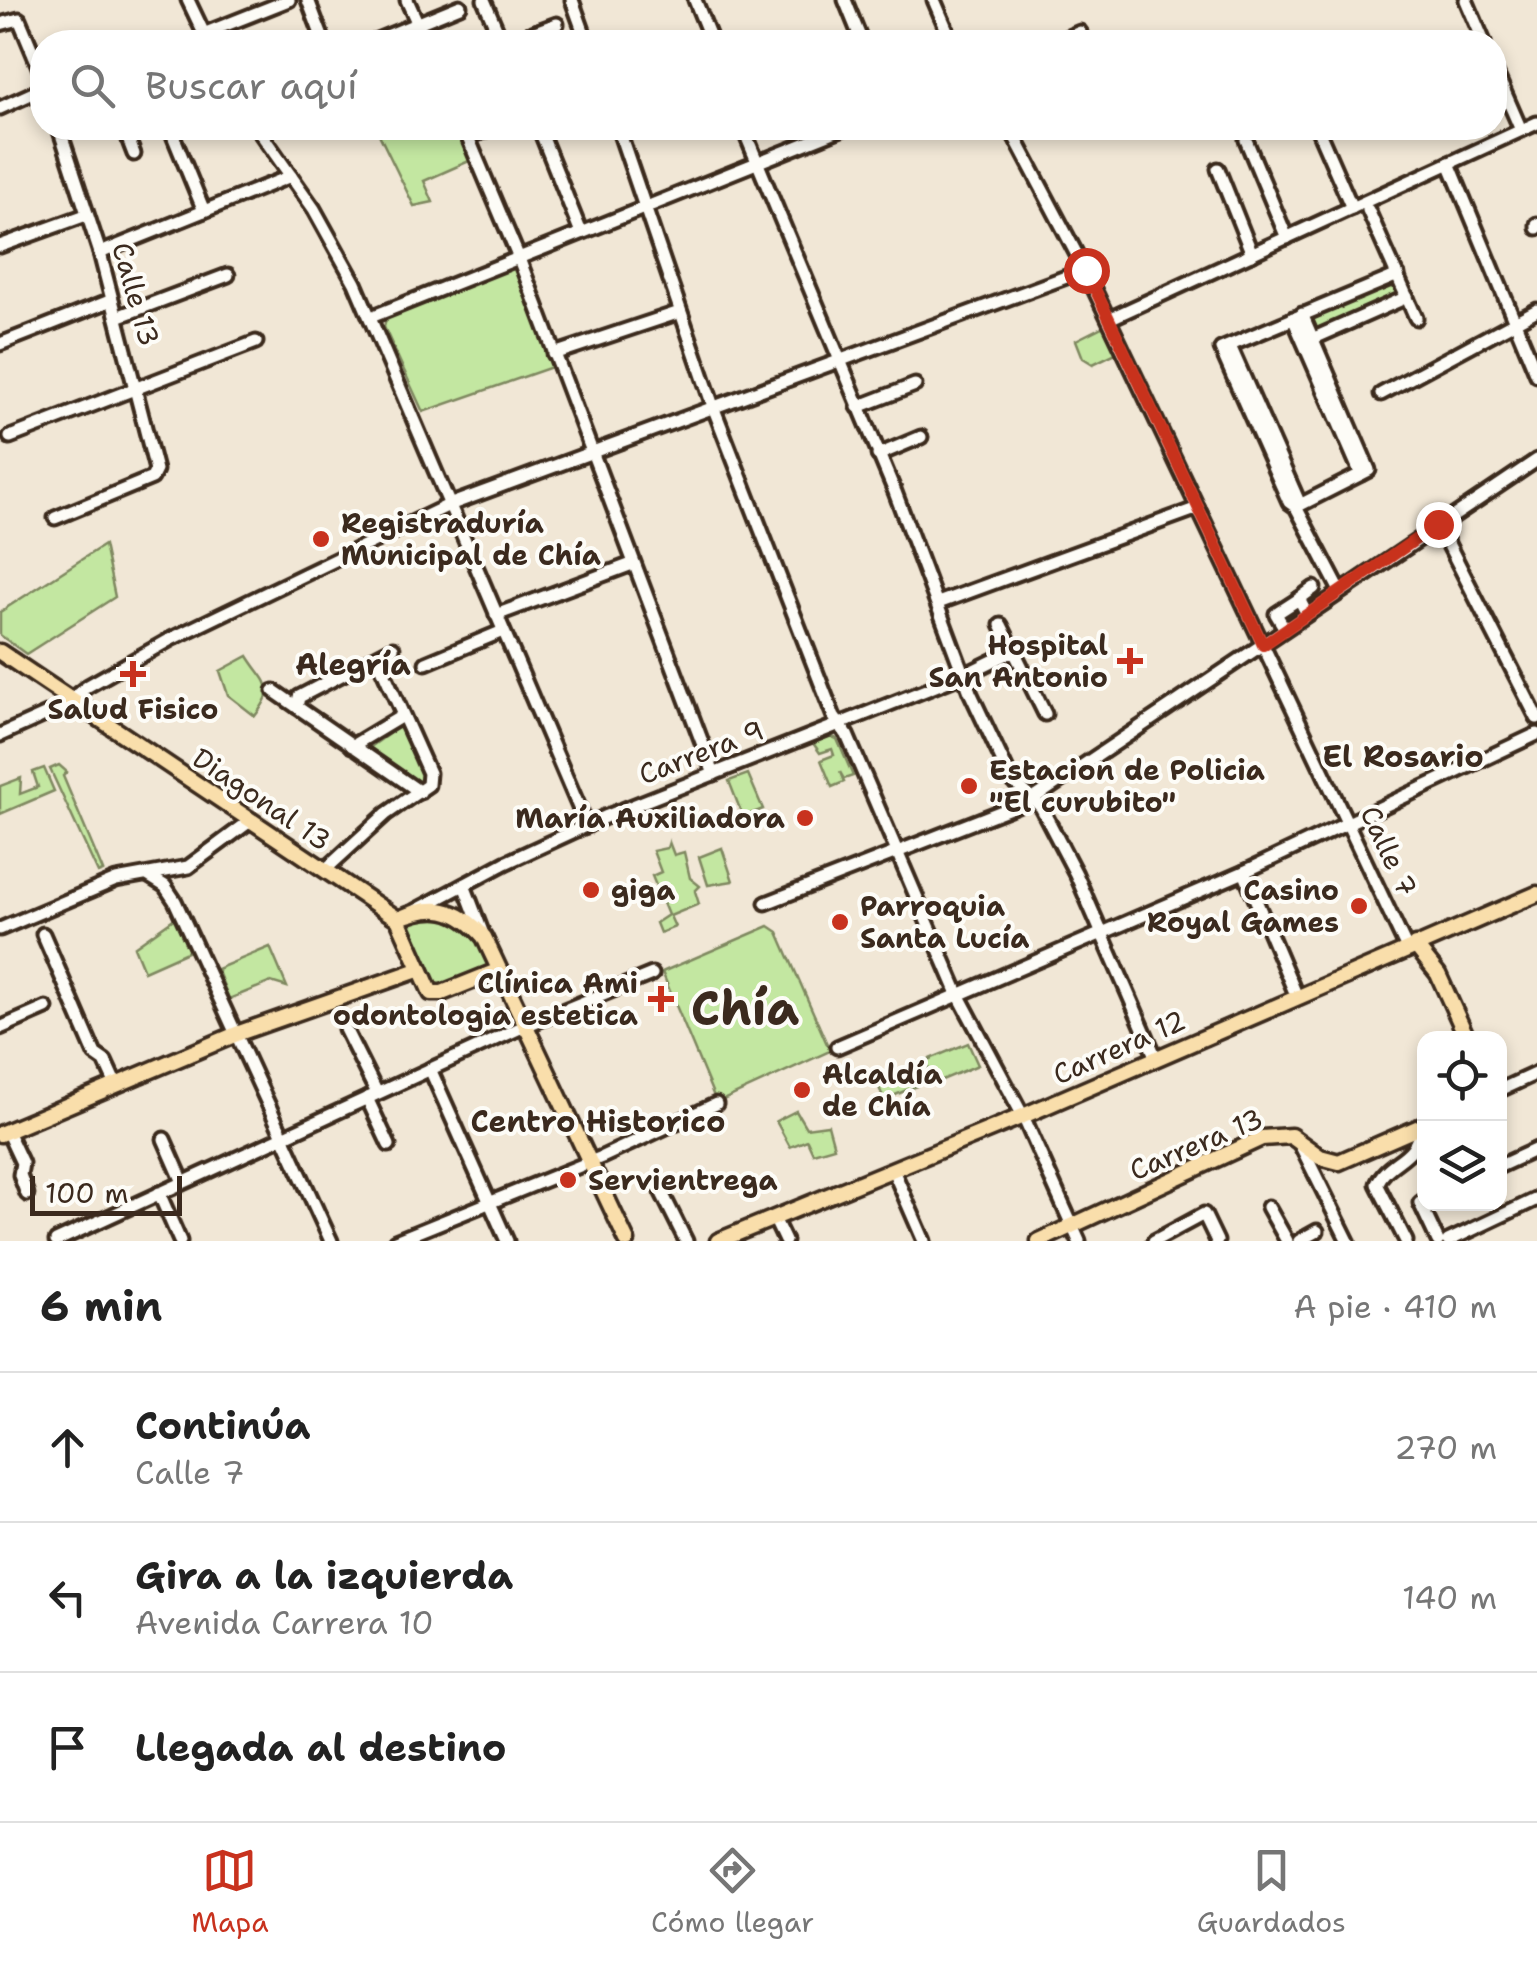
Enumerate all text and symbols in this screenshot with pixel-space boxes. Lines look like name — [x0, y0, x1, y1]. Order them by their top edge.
search box — [30, 30, 1507, 140]
icon: search — [65, 58, 120, 113]
text: Buscar aquí — [145, 60, 358, 111]
street label: Calle 13 — [103, 238, 169, 350]
route start — [1064, 248, 1110, 294]
route end — [1416, 502, 1462, 548]
place label: Registraduría Municipal de Chía — [341, 504, 601, 574]
marker: Registraduría Municipal de Chía — [310, 528, 332, 550]
place label: Hospital San Antonio — [929, 626, 1108, 696]
district label: Alegría — [295, 644, 411, 685]
marker: Hospital San Antonio — [1117, 648, 1143, 674]
marker: Salud Fisico — [120, 661, 146, 687]
place label: Salud Fisico — [47, 690, 219, 728]
street label: Carrera 9 — [633, 711, 769, 793]
district label: El Rosario — [1322, 736, 1484, 777]
street label: Diagonal 13 — [185, 739, 339, 859]
place label: Estacion de Policia "El curubito" — [989, 751, 1265, 821]
marker: Estacion de Policia "El curubito" — [958, 775, 980, 797]
place label: María Auxiliadora — [515, 799, 785, 837]
street label: Calle 7 — [1352, 800, 1426, 902]
marker: María Auxiliadora — [794, 807, 816, 829]
place label: giga — [611, 871, 675, 909]
place label: Casino Royal Games — [1147, 871, 1339, 941]
marker: giga — [580, 879, 602, 901]
place label: Parroquia Santa Lucía — [860, 887, 1029, 957]
marker: Casino Royal Games — [1348, 895, 1370, 917]
marker: Parroquia Santa Lucía — [829, 911, 851, 933]
place label: Clínica Ami odontologia estetica — [333, 964, 638, 1034]
district label: Chía — [691, 976, 799, 1040]
marker: Clínica Ami odontologia estetica — [648, 986, 674, 1012]
street label: Carrera 12 — [1047, 1001, 1191, 1093]
map controls — [1417, 1031, 1507, 1211]
button: locate — [1417, 1031, 1507, 1121]
place label: Alcaldía de Chía — [822, 1055, 943, 1125]
marker: Alcaldía de Chía — [791, 1079, 813, 1101]
street label: Carrera 13 — [1123, 1099, 1269, 1189]
district label: Centro Historico — [471, 1101, 725, 1142]
button: layers — [1417, 1121, 1507, 1211]
place label: Servientrega — [588, 1161, 778, 1199]
marker: Servientrega — [557, 1169, 579, 1191]
scale bar — [30, 1171, 182, 1216]
text: 100 m — [45, 1174, 129, 1212]
text: 6 min — [40, 1278, 162, 1334]
text: A pie · 410 m — [1293, 1285, 1497, 1328]
text: Continúa — [135, 1400, 310, 1451]
icon: ahead — [40, 1420, 95, 1475]
text: 270 m — [1394, 1426, 1497, 1469]
text: Calle 7 — [135, 1451, 244, 1494]
text: Gira a la izquierda — [135, 1550, 513, 1601]
icon: left — [40, 1570, 95, 1625]
text: 140 m — [1402, 1576, 1497, 1619]
text: Avenida Carrera 10 — [135, 1601, 434, 1644]
icon: arrive — [40, 1720, 95, 1775]
text: Llegada al destino — [135, 1722, 506, 1773]
tab: Mapa — [191, 1843, 269, 1941]
tab: Cómo llegar — [651, 1843, 814, 1941]
tab: Guardados — [1197, 1843, 1346, 1941]

